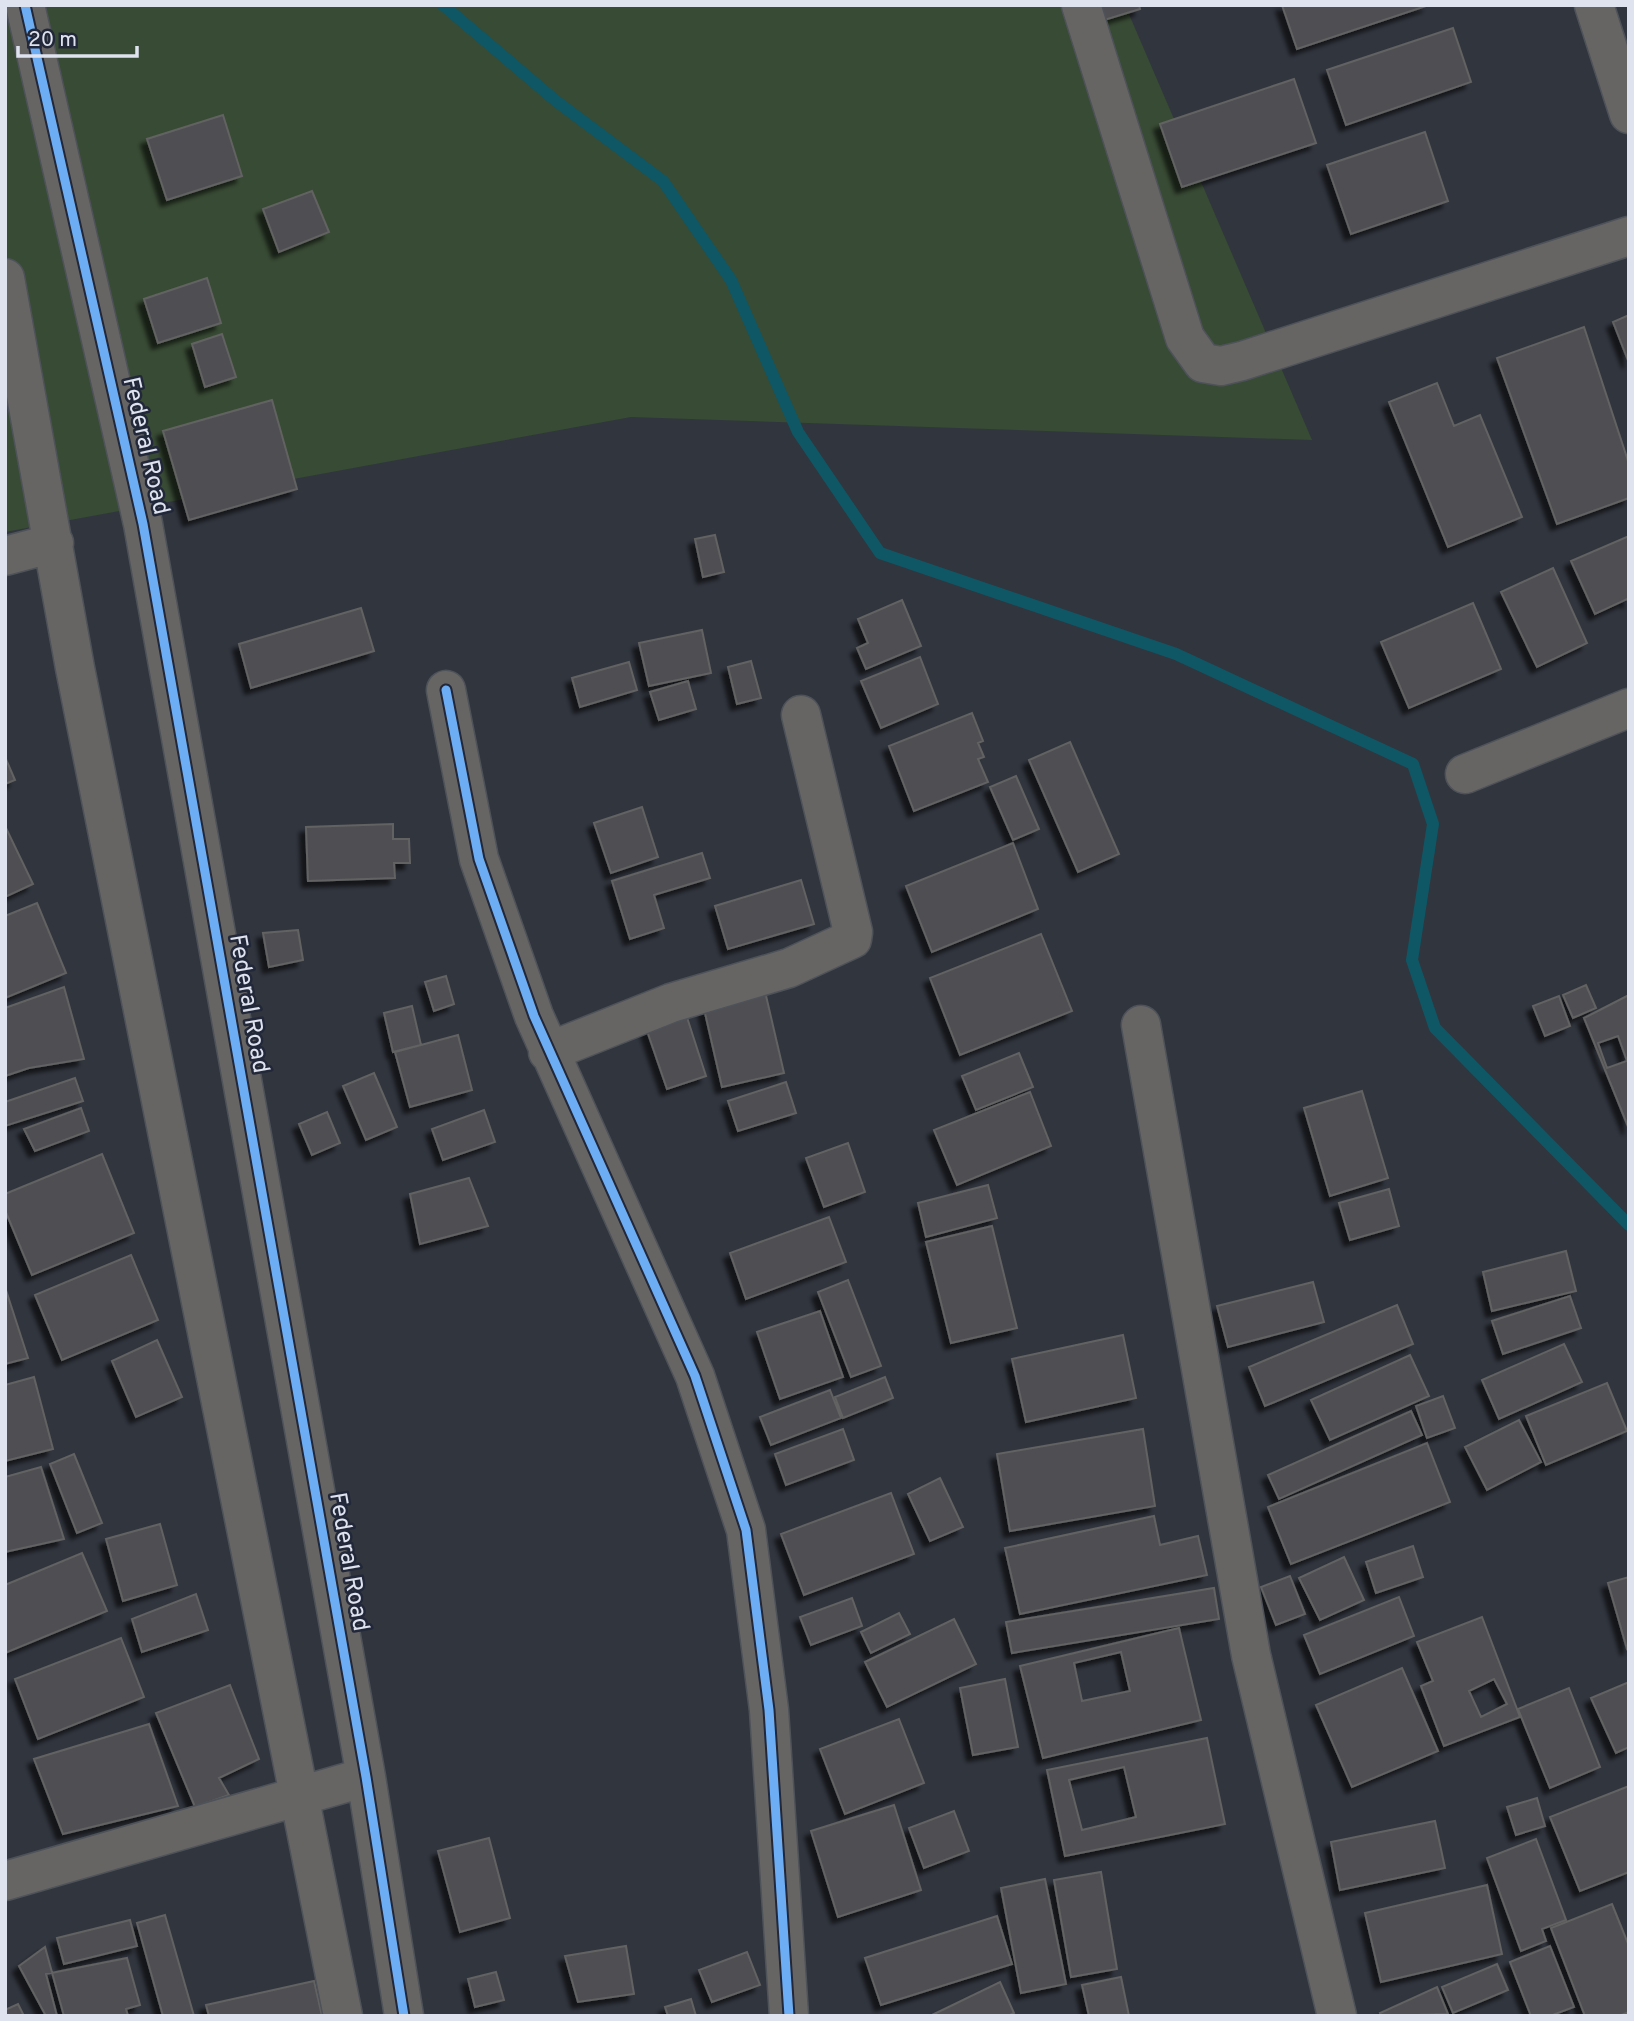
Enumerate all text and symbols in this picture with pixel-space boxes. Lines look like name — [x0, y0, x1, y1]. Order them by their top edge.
scale bar — [18, 14, 136, 58]
text: 20 m — [28, 27, 77, 54]
street label: Federal Road — [115, 374, 175, 518]
street label: Federal Road — [221, 932, 275, 1076]
street label: Federal Road — [321, 1490, 375, 1634]

